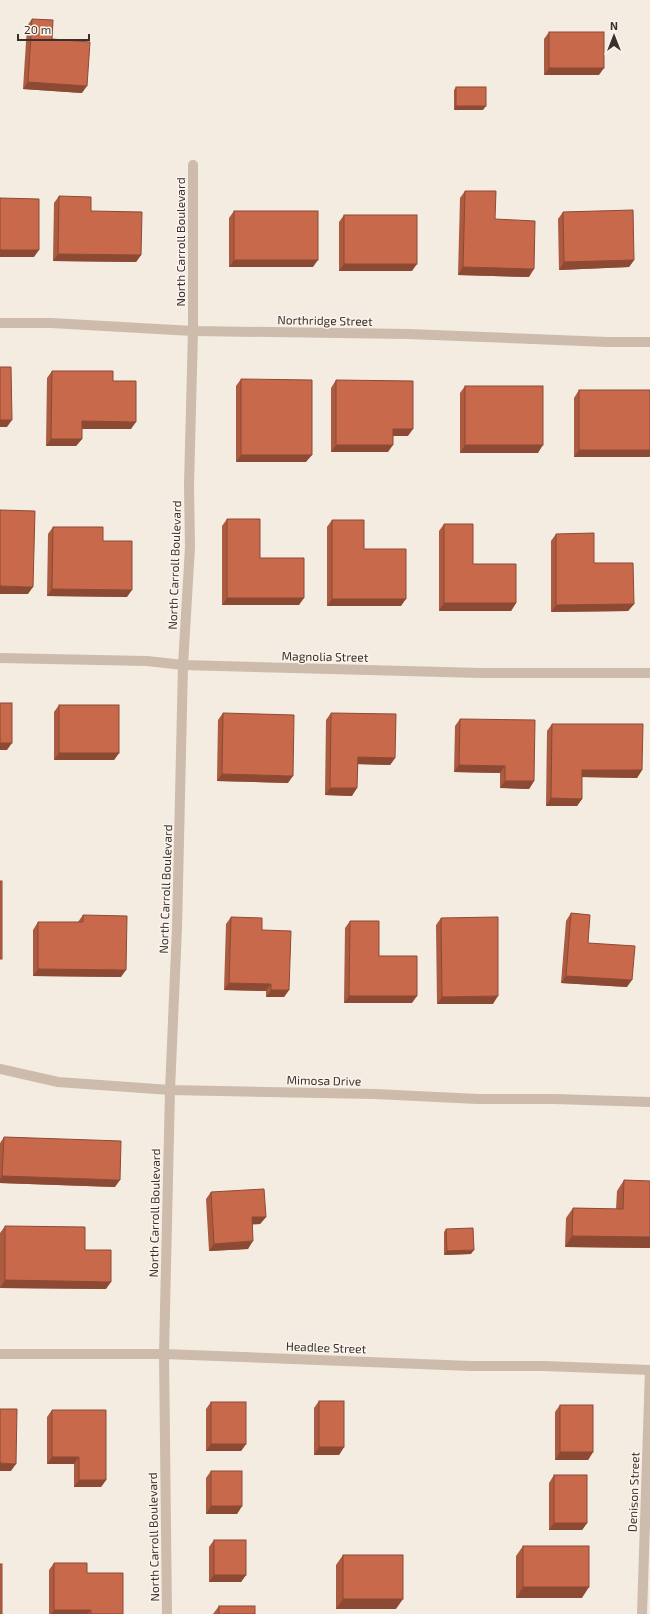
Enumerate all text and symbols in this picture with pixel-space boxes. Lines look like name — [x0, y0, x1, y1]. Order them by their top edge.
scale bar — [18, 16, 89, 42]
north arrow — [594, 16, 634, 56]
text: N — [610, 19, 618, 32]
text: 20 m — [24, 22, 51, 36]
street label: North Carroll Boulevard — [173, 177, 187, 307]
street label: Northridge Street — [277, 312, 373, 328]
street label: North Carroll Boulevard — [165, 500, 183, 630]
street label: Magnolia Street — [282, 648, 369, 664]
street label: North Carroll Boulevard — [156, 824, 174, 954]
street label: Mimosa Drive — [287, 1072, 361, 1088]
street label: North Carroll Boulevard — [146, 1148, 162, 1278]
street label: Headlee Street — [286, 1339, 367, 1355]
street label: Denison Street — [625, 1451, 641, 1532]
street label: North Carroll Boulevard — [145, 1472, 161, 1602]

